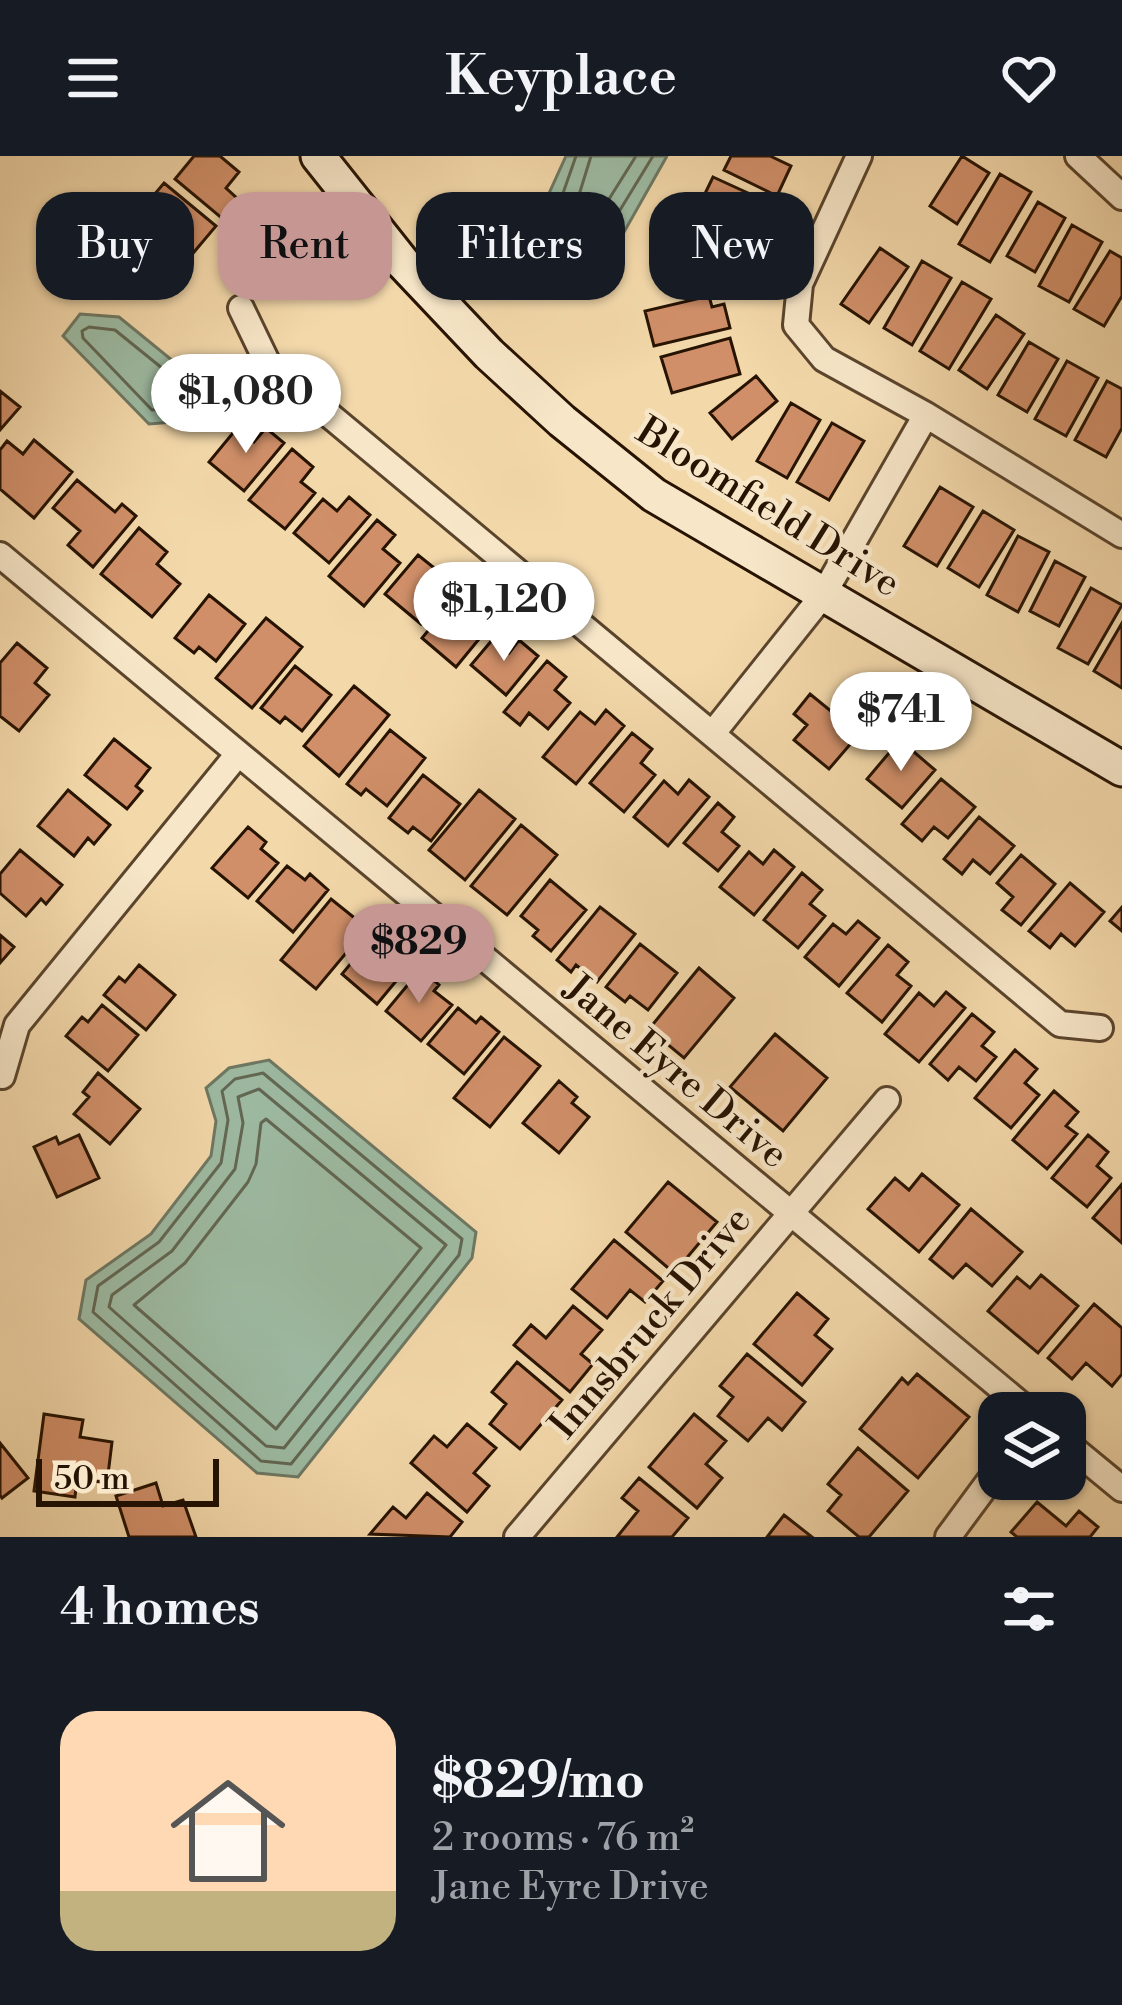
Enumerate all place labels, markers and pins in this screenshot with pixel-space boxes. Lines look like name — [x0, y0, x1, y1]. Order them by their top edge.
pin: $1,080 — [148, 354, 344, 456]
pin: $1,120 — [406, 562, 602, 664]
pin: $741 — [830, 672, 972, 774]
pin: $829 — [348, 904, 490, 1006]

